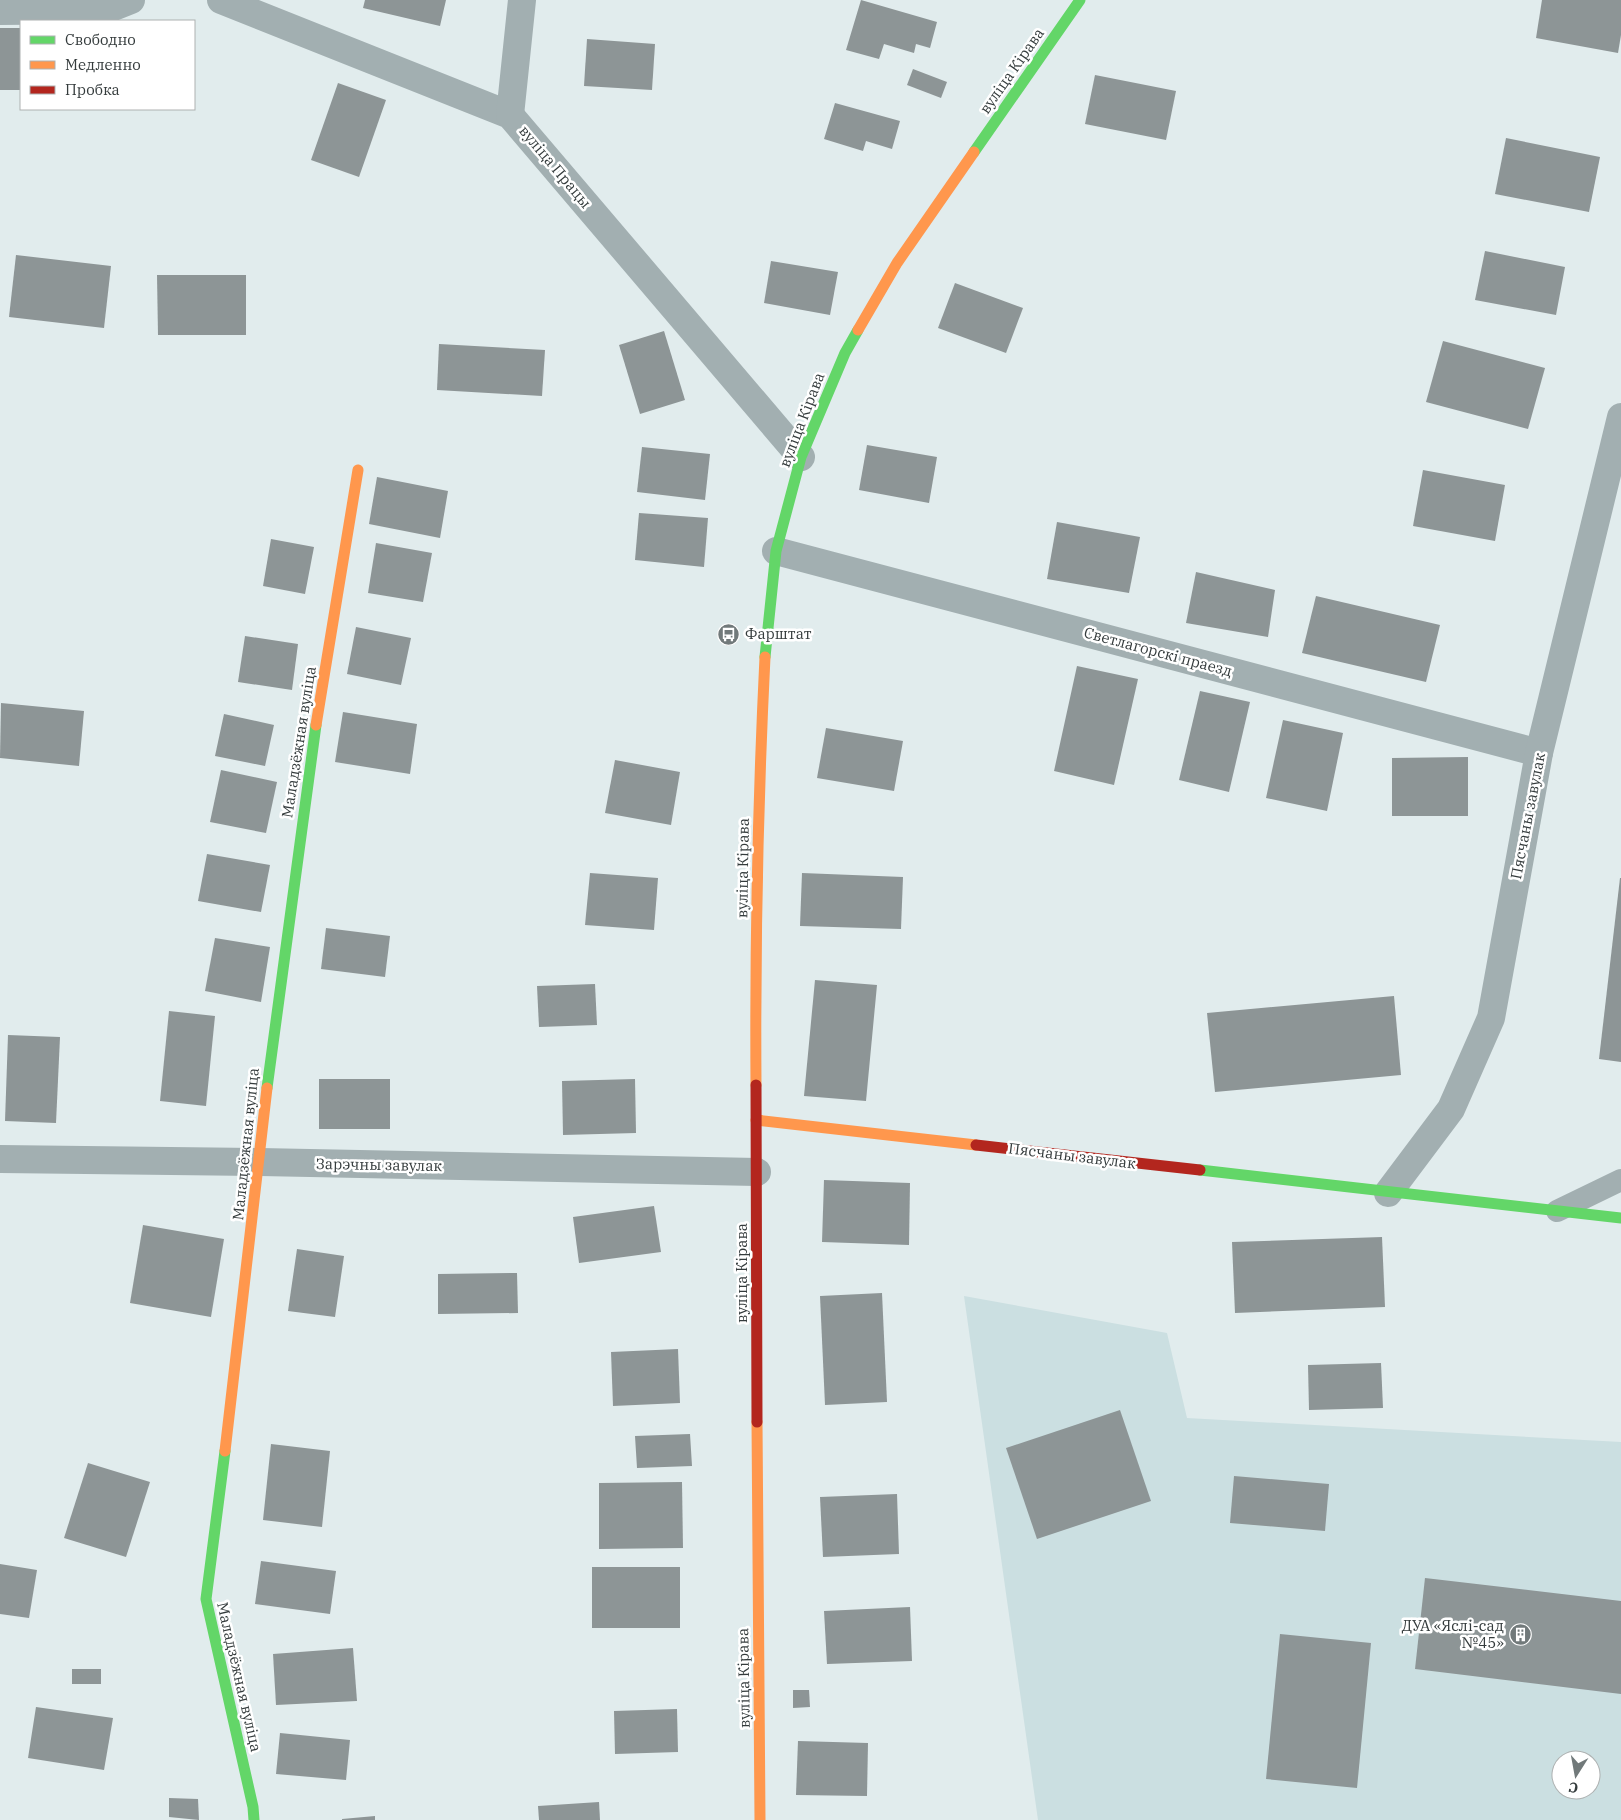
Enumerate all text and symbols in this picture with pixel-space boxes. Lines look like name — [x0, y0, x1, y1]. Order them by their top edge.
legend — [20, 20, 195, 110]
street label: вуліца Кірава — [975, 24, 1048, 117]
text: Свободно — [65, 30, 136, 49]
text: Медленно — [65, 55, 141, 74]
text: Пробка — [65, 80, 120, 99]
street label: вуліца Працы — [515, 121, 596, 212]
street label: вуліца Кірава — [775, 370, 828, 470]
bus stop icon: Фарштат — [717, 622, 741, 646]
street label: Светлагорскі праезд — [1082, 623, 1234, 680]
place label: Фарштат — [745, 624, 812, 643]
street label: Маладзёжная вуліца — [277, 665, 320, 819]
street label: Пясчаны завулак — [1506, 751, 1549, 881]
street label: вуліца Кірава — [732, 818, 753, 918]
street label: Маладзёжная вуліца — [228, 1067, 263, 1221]
street label: Пясчаны завулак — [1007, 1138, 1137, 1173]
street label: Зарэчны завулак — [316, 1154, 443, 1175]
street label: вуліца Кірава — [732, 1223, 751, 1323]
street label: Маладзёжная вуліца — [213, 1600, 266, 1754]
place label: ДУА «Яслі-сад №45» — [1402, 1616, 1504, 1652]
building icon: ДУА «Яслі-сад №45» — [1508, 1623, 1532, 1647]
street label: вуліца Кірава — [733, 1628, 754, 1728]
north arrow — [1551, 1750, 1601, 1800]
text: С — [1567, 1778, 1580, 1797]

